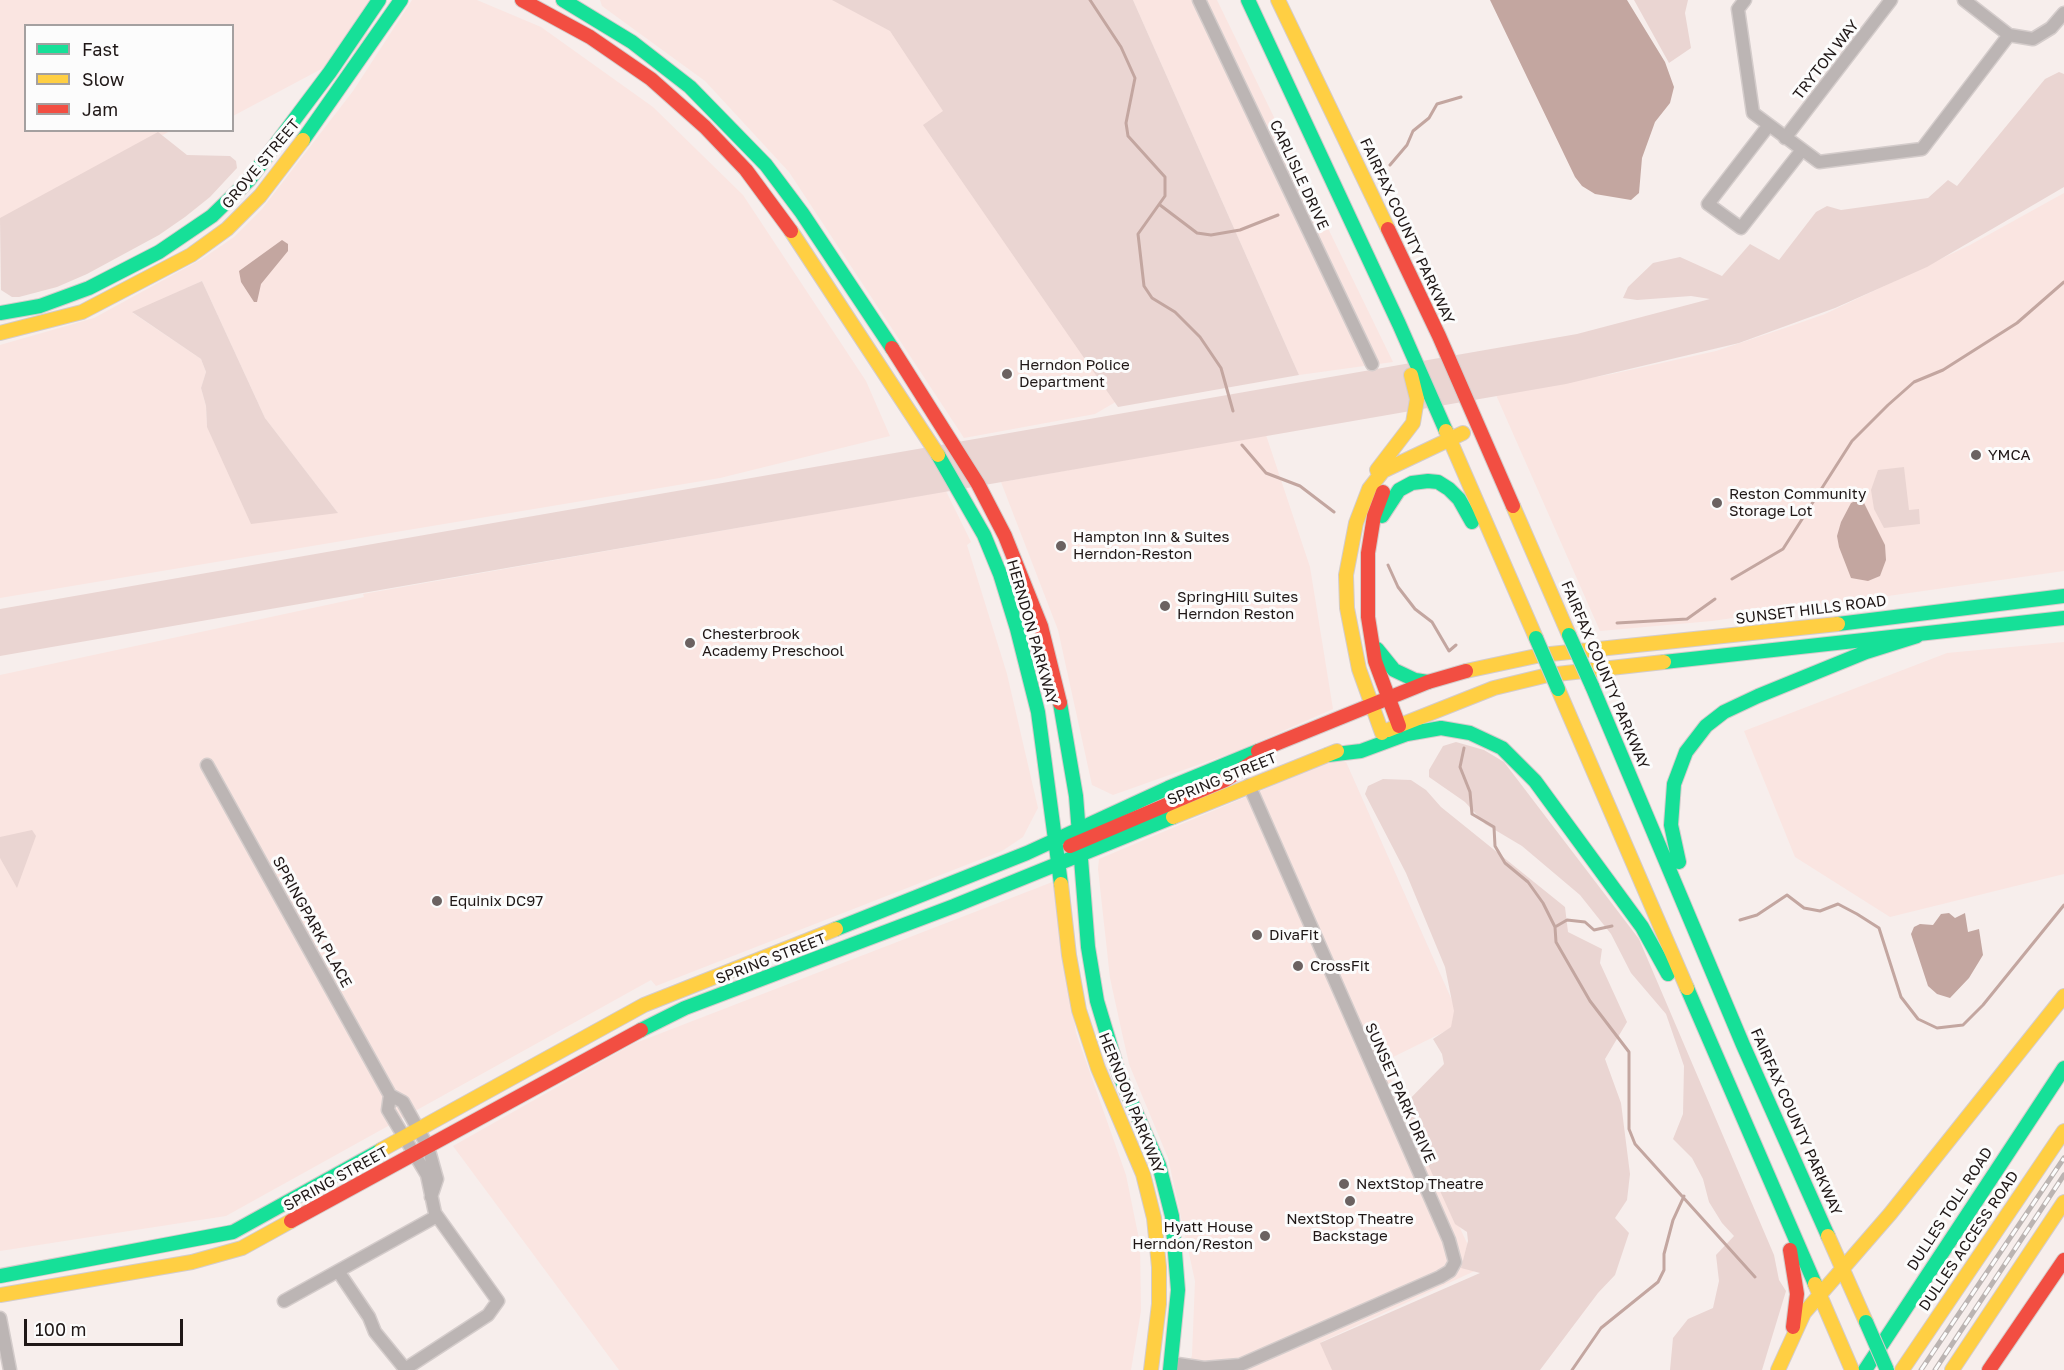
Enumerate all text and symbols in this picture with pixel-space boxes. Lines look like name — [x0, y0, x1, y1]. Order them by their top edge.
street label: TRYTON WAY — [1789, 17, 1863, 103]
legend — [24, 24, 234, 132]
text: Fast — [82, 38, 119, 60]
text: Slow — [82, 68, 124, 90]
text: Jam — [82, 98, 118, 120]
street label: GROVE STREET — [218, 116, 304, 212]
street label: CARLISLE DRIVE — [1266, 117, 1332, 233]
street label: FAIRFAX COUNTY PARKWAY — [1356, 135, 1458, 327]
place label: Herndon Police Department — [1019, 356, 1130, 391]
marker: Herndon Police Department — [1000, 367, 1014, 381]
place label: YMCA — [1988, 446, 2030, 464]
marker: YMCA — [1969, 448, 1983, 462]
place label: Reston Community Storage Lot — [1729, 485, 1866, 520]
marker: Reston Community Storage Lot — [1710, 496, 1724, 510]
place label: Hampton Inn & Suites Herndon-Reston — [1073, 528, 1229, 563]
marker: Hampton Inn & Suites Herndon-Reston — [1054, 539, 1068, 553]
street label: HERNDON PARKWAY — [1003, 557, 1061, 707]
street label: FAIRFAX COUNTY PARKWAY — [1557, 578, 1653, 772]
place label: SpringHill Suites Herndon Reston — [1177, 588, 1298, 623]
street label: SUNSET HILLS ROAD — [1735, 592, 1887, 628]
marker: SpringHill Suites Herndon Reston — [1158, 599, 1172, 613]
place label: Chesterbrook Academy Preschool — [702, 625, 844, 660]
marker: Chesterbrook Academy Preschool — [683, 636, 697, 650]
street label: SPRING STREET — [1164, 749, 1280, 809]
street label: SPRINGPARK PLACE — [268, 853, 356, 991]
place label: Equinix DC97 — [449, 892, 543, 910]
marker: Equinix DC97 — [430, 894, 444, 908]
place label: DivaFit — [1269, 926, 1319, 944]
marker: DivaFit — [1250, 928, 1264, 942]
street label: SPRING STREET — [713, 930, 829, 988]
place label: CrossFit — [1310, 957, 1370, 975]
marker: CrossFit — [1291, 959, 1305, 973]
street label: SUNSET PARK DRIVE — [1361, 1020, 1439, 1166]
street label: FAIRFAX COUNTY PARKWAY — [1747, 1026, 1845, 1218]
street label: HERNDON PARKWAY — [1095, 1030, 1167, 1176]
street label: SPRING STREET — [281, 1143, 391, 1215]
street label: DULLES TOLL ROAD — [1903, 1144, 1997, 1274]
street label: DULLES ACCESS ROAD — [1915, 1168, 2023, 1314]
place label: NextStop Theatre — [1356, 1175, 1484, 1193]
marker: NextStop Theatre — [1337, 1177, 1351, 1191]
marker: NextStop Theatre Backstage — [1343, 1194, 1357, 1208]
place label: NextStop Theatre Backstage — [1286, 1210, 1414, 1245]
place label: Hyatt House Herndon/Reston — [1132, 1218, 1253, 1253]
marker: Hyatt House Herndon/Reston — [1258, 1229, 1272, 1243]
scale bar — [27, 1307, 186, 1345]
text: 100 m — [35, 1318, 86, 1340]

